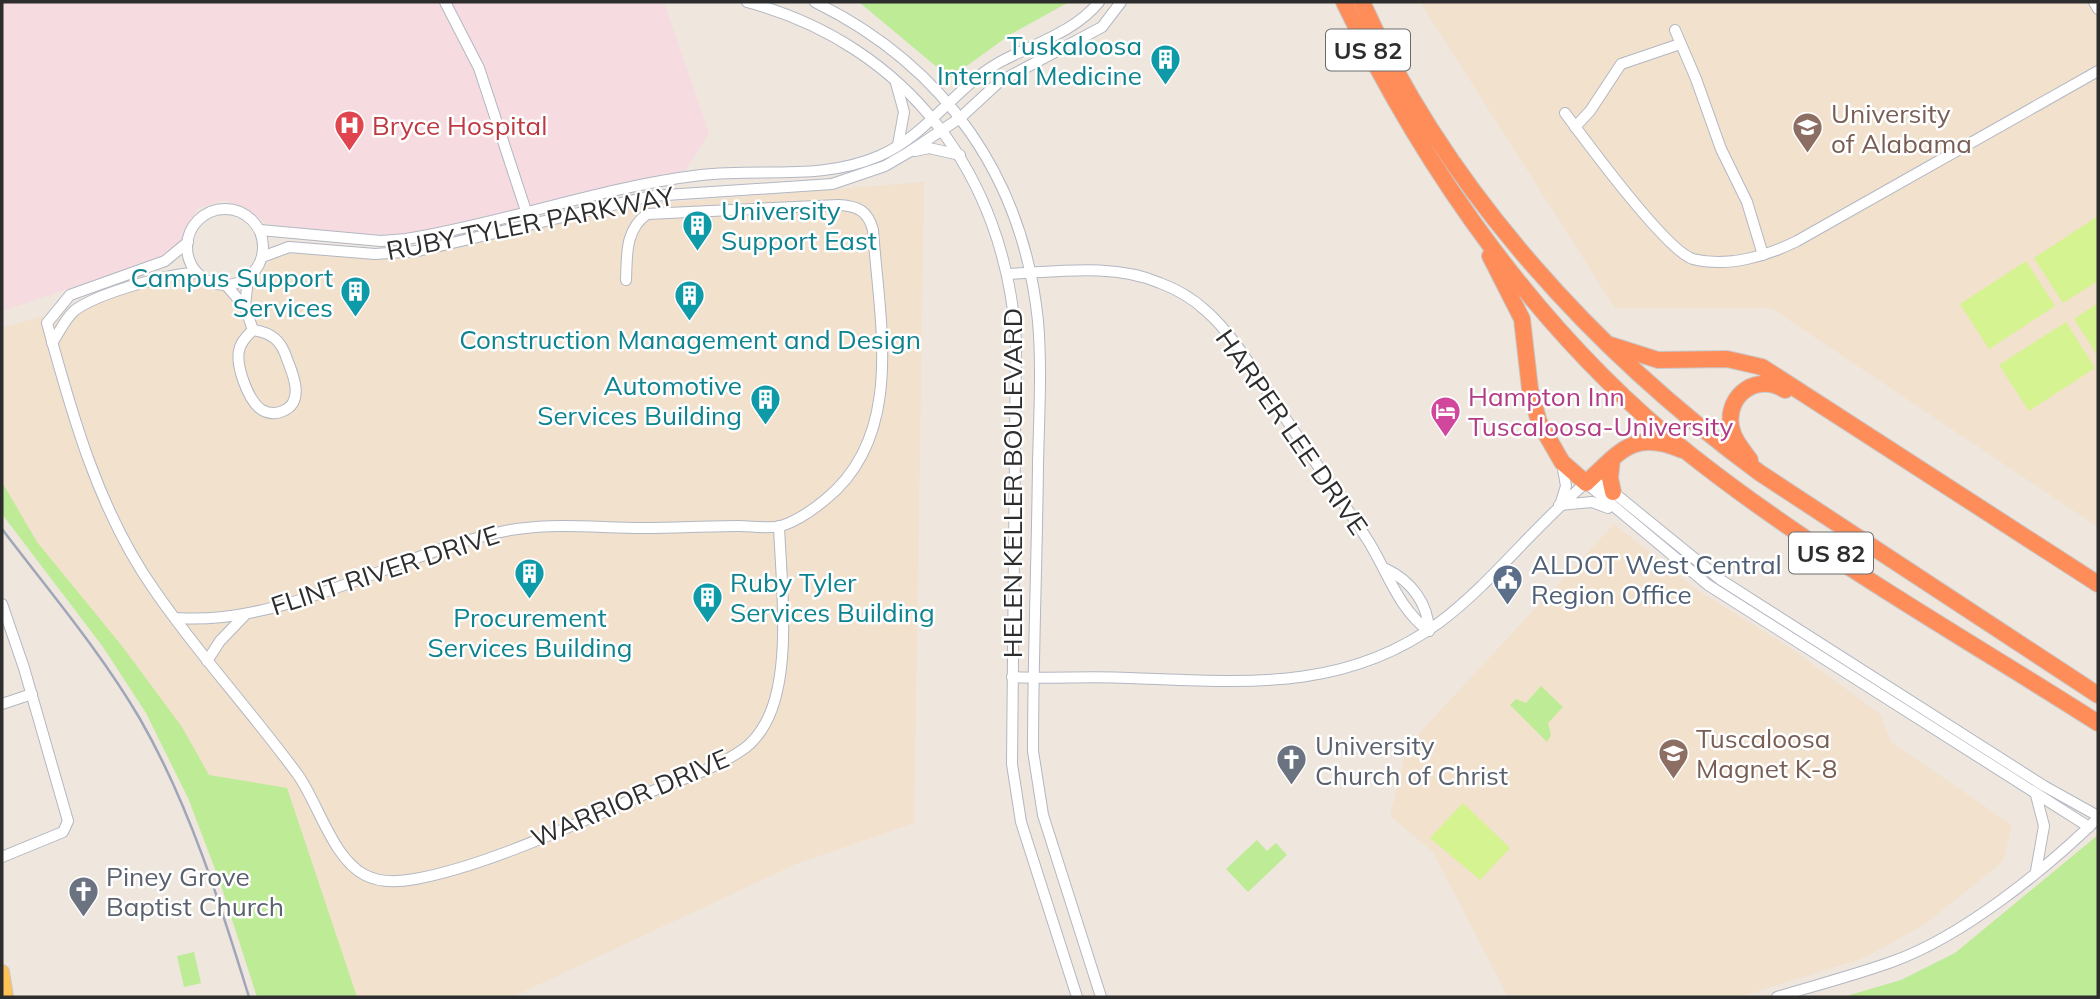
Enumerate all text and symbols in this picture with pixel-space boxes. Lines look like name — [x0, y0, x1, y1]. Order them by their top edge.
place label: Tuskaloosa Internal Medicine — [937, 29, 1142, 92]
road number: US 82 — [1326, 30, 1410, 70]
building icon: Tuskaloosa Internal Medicine — [1148, 43, 1182, 87]
place label: University of Alabama — [1831, 97, 1972, 160]
hospital icon: Bryce Hospital — [332, 108, 366, 152]
place label: Bryce Hospital — [372, 109, 547, 142]
school or university icon: University of Alabama — [1791, 111, 1825, 155]
street label: RUBY TYLER PARKWAY — [383, 179, 678, 267]
place label: University Support East — [721, 194, 877, 257]
building icon: University Support East — [681, 208, 715, 252]
place label: Campus Support Services — [130, 261, 333, 324]
building icon: Campus Support Services — [339, 275, 373, 319]
building icon: Construction Management and Design — [673, 279, 707, 323]
street label: HELEN KELLER BOULEVARD — [996, 308, 1029, 658]
place label: Construction Management and Design — [459, 323, 921, 356]
street label: HARPER LEE DRIVE — [1209, 323, 1375, 541]
place label: Automotive Services Building — [537, 369, 742, 432]
place label: Hampton Inn Tuscaloosa-University — [1468, 380, 1733, 443]
building icon: Automotive Services Building — [748, 383, 782, 427]
hotel icon: Hampton Inn Tuscaloosa-University — [1428, 394, 1462, 438]
street label: FLINT RIVER DRIVE — [267, 518, 503, 622]
road number: US 82 — [1789, 532, 1873, 574]
place label: ALDOT West Central Region Office — [1531, 548, 1782, 611]
building icon: Procurement Services Building — [513, 557, 547, 601]
public building icon: ALDOT West Central Region Office — [1491, 562, 1525, 606]
place label: Ruby Tyler Services Building — [730, 566, 935, 629]
building icon: Ruby Tyler Services Building — [690, 580, 724, 624]
place label: Procurement Services Building — [428, 601, 632, 664]
place label: Tuscaloosa Magnet K-8 — [1696, 722, 1837, 785]
place label: University Church of Christ — [1315, 729, 1508, 792]
school or university icon: Tuscaloosa Magnet K-8 — [1656, 736, 1690, 780]
street label: WARRIOR DRIVE — [526, 741, 734, 855]
church icon: University Church of Christ — [1275, 743, 1309, 787]
place label: Piney Grove Baptist Church — [106, 860, 284, 923]
church icon: Piney Grove Baptist Church — [66, 874, 100, 918]

